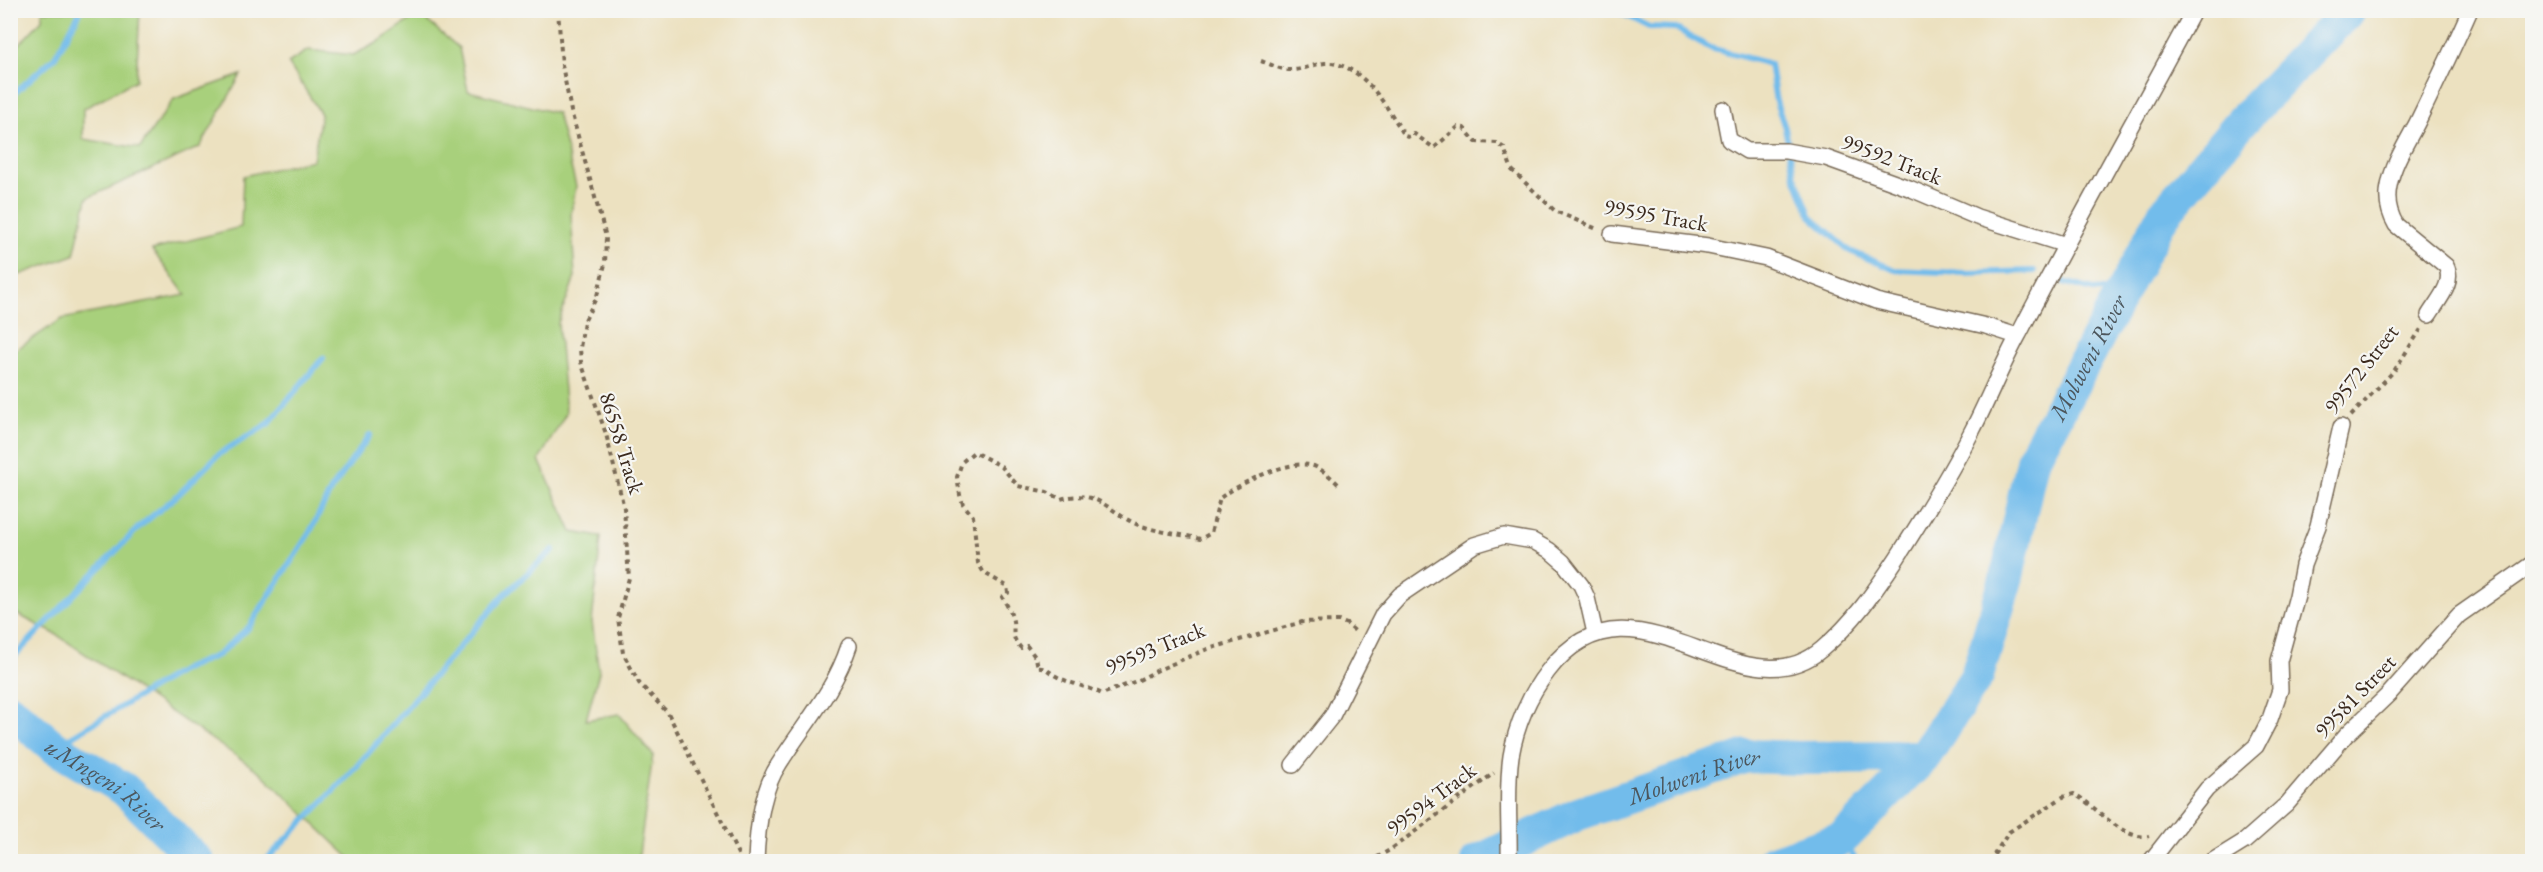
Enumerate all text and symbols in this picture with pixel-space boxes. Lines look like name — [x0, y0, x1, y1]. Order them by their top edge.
street label: 99592 Track — [1838, 127, 1947, 192]
street label: 99595 Track — [1602, 192, 1711, 239]
water label: Molweni River — [2040, 288, 2134, 427]
street label: 99572 Street — [2317, 318, 2405, 420]
street label: 86558 Track — [593, 388, 651, 498]
street label: 99593 Track — [1101, 615, 1210, 681]
street label: 99581 Street — [2308, 648, 2402, 744]
water label: uMngeni River — [39, 731, 175, 839]
water label: Molweni River — [1622, 740, 1762, 812]
street label: 99594 Track — [1380, 755, 1482, 842]

